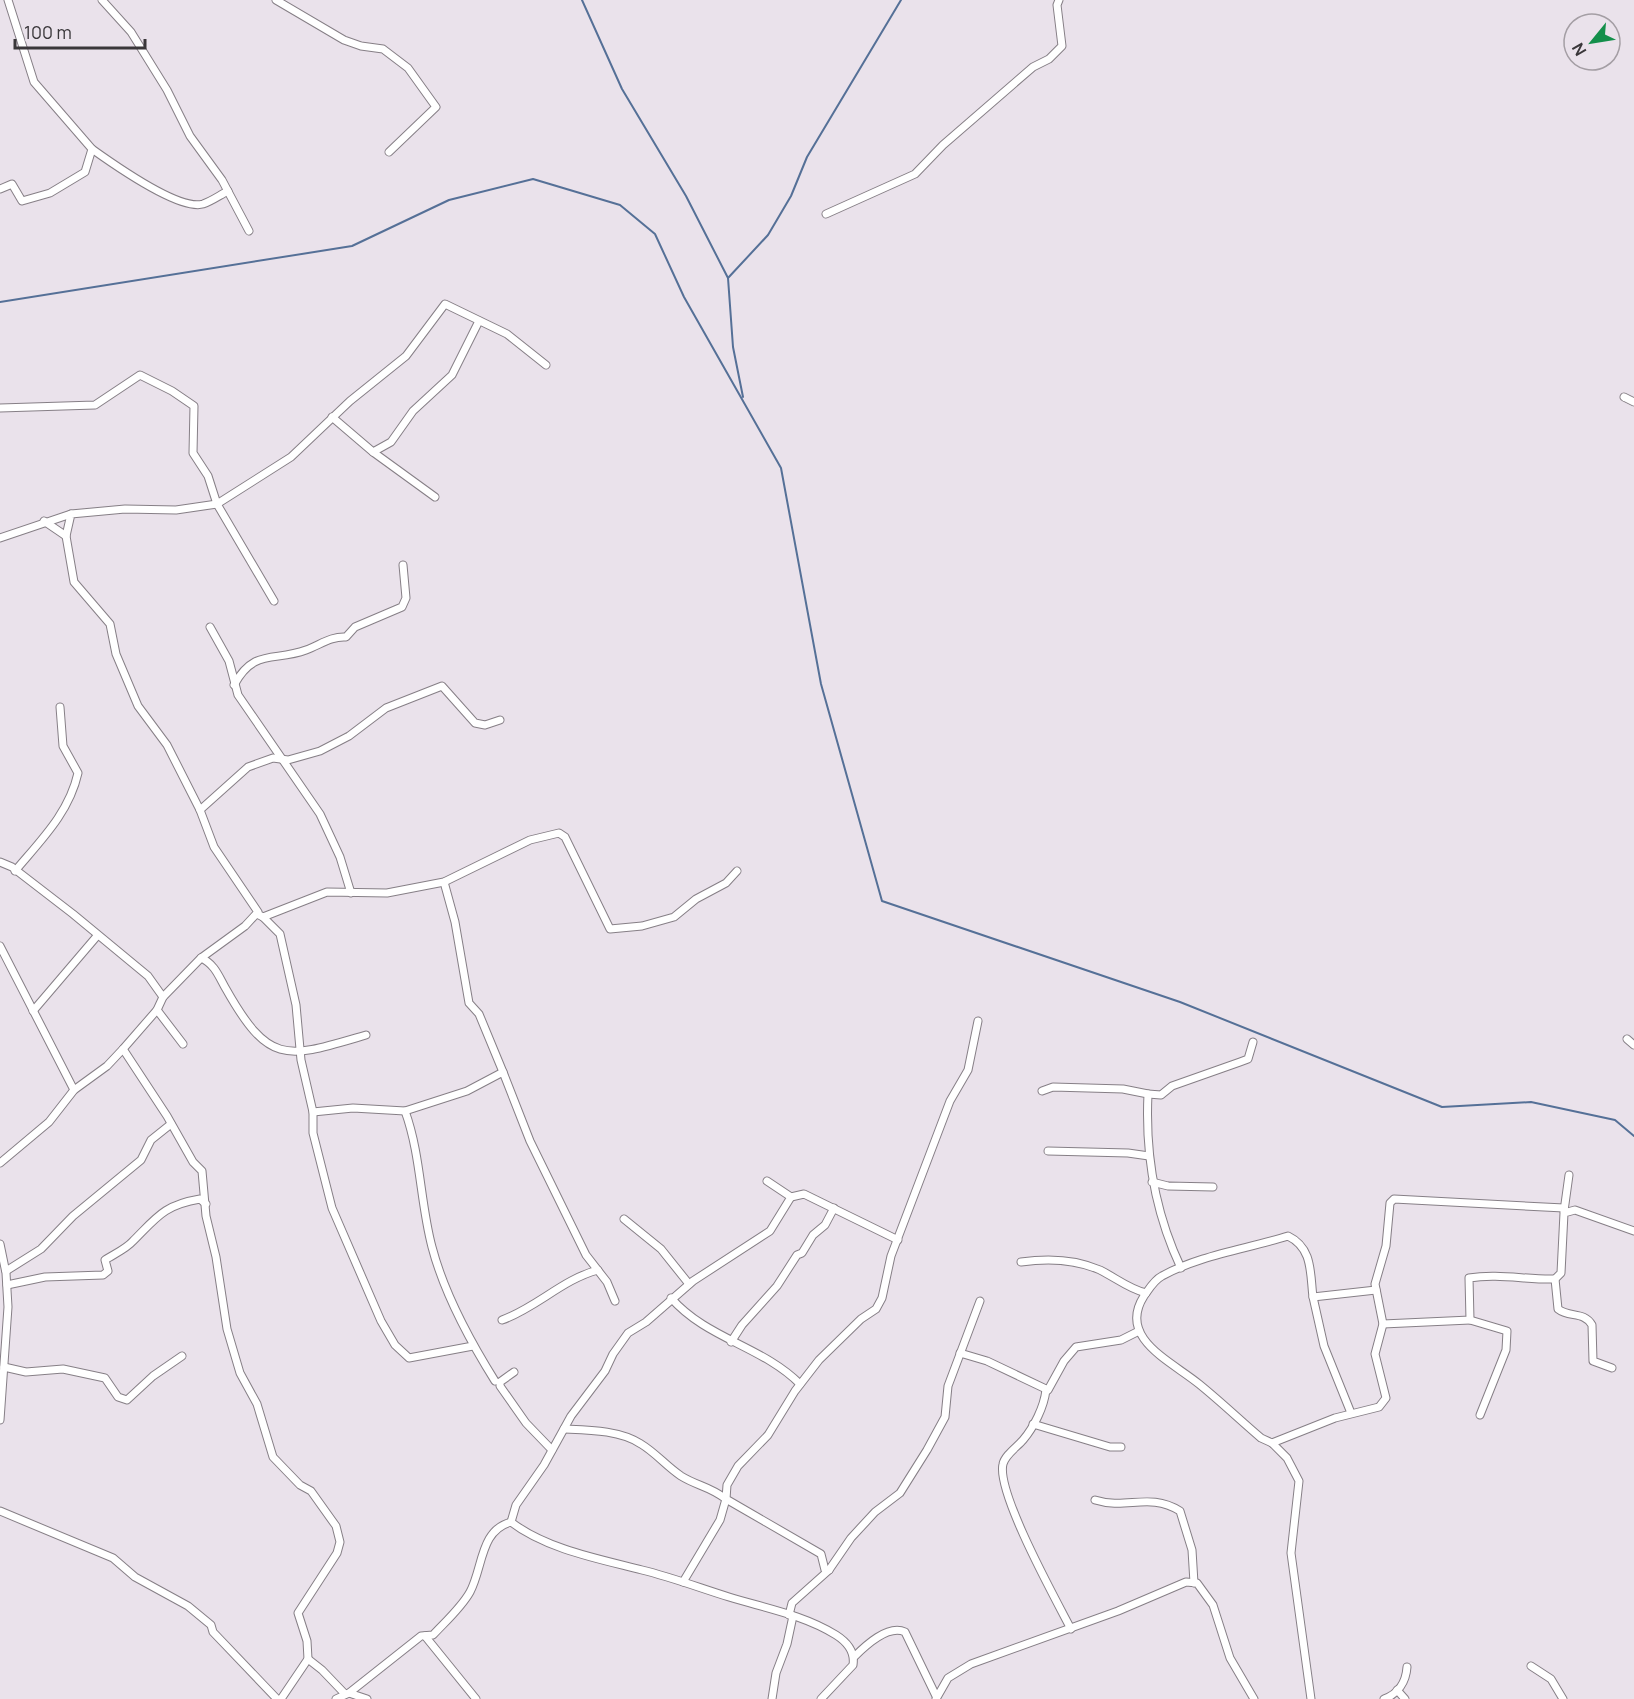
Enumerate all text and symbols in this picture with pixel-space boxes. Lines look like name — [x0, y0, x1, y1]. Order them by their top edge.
scale bar — [15, 12, 146, 50]
north arrow — [1562, 12, 1622, 72]
text: 100 m — [24, 20, 72, 44]
text: N — [1567, 39, 1591, 60]

